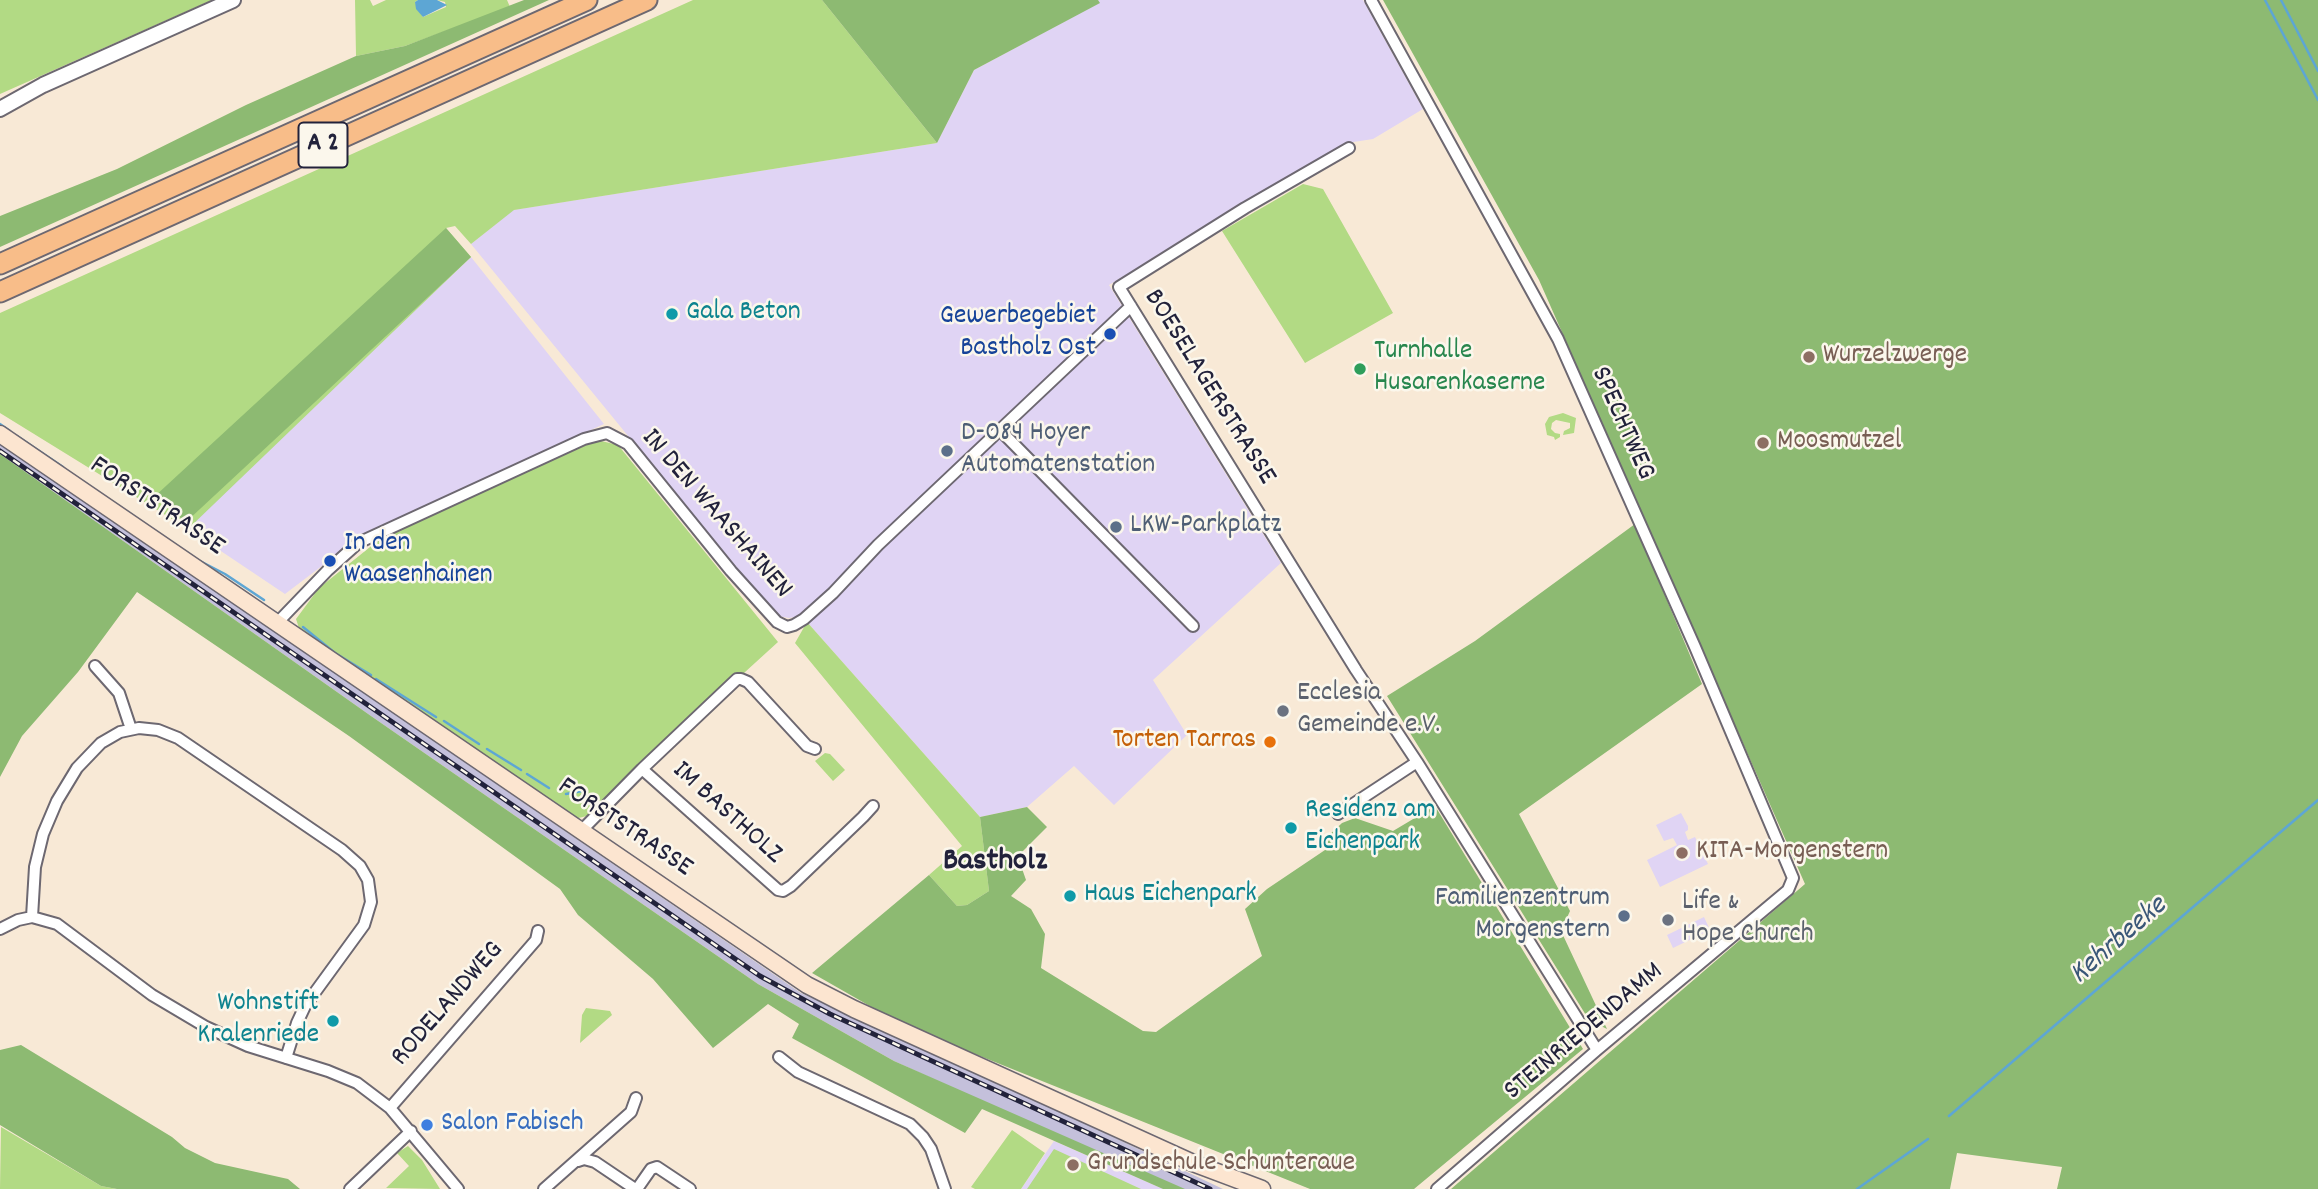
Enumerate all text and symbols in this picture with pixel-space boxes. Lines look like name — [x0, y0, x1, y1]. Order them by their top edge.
road number: A 2 — [298, 122, 348, 168]
street label: BOESELAGERSTRASSE — [1134, 284, 1282, 492]
place label: Gala Beton — [686, 297, 801, 331]
place label: Gewerbegebiet Bastholz Ost — [940, 301, 1096, 367]
marker: Gala Beton — [664, 306, 680, 322]
marker: Gewerbegebiet Bastholz Ost — [1102, 326, 1118, 342]
place label: Turnhalle Husarenkaserne — [1374, 336, 1545, 402]
place label: Wurzelzwerge — [1823, 340, 1967, 374]
marker: Wurzelzwerge — [1801, 349, 1817, 365]
marker: Turnhalle Husarenkaserne — [1352, 361, 1368, 377]
street label: SPECHTWEG — [1581, 362, 1661, 486]
place label: D-084 Hoyer Automatenstation — [961, 418, 1155, 484]
street label: IN DEN WAASHAINEN — [632, 423, 798, 607]
place label: Moosmutzel — [1777, 426, 1901, 460]
marker: Moosmutzel — [1755, 435, 1771, 451]
marker: D-084 Hoyer Automatenstation — [939, 443, 955, 459]
street label: FORSTSTRASSE — [82, 451, 230, 565]
place label: LKW-Parkplatz — [1130, 510, 1281, 544]
marker: LKW-Parkplatz — [1108, 519, 1124, 535]
place label: In den Waasenhainen — [344, 528, 493, 594]
marker: In den Waasenhainen — [322, 553, 338, 569]
place label: Ecclesia Gemeinde e.V. — [1297, 678, 1440, 744]
marker: Ecclesia Gemeinde e.V. — [1275, 703, 1291, 719]
place label: Torten Tarras — [1112, 725, 1256, 759]
marker: Torten Tarras — [1262, 734, 1278, 750]
street label: IM BASTHOLZ — [664, 755, 788, 873]
street label: FORSTSTRASSE — [550, 772, 698, 886]
place label: Residenz am Eichenpark — [1305, 795, 1436, 861]
marker: Residenz am Eichenpark — [1283, 820, 1299, 836]
place label: KITA-Morgenstern — [1696, 836, 1888, 870]
district label: Bastholz — [943, 845, 1047, 883]
marker: KITA-Morgenstern — [1674, 845, 1690, 861]
place label: Haus Eichenpark — [1084, 879, 1257, 913]
place label: Familienzentrum Morgenstern — [1435, 883, 1610, 949]
place label: Life & Hope Church — [1682, 887, 1814, 953]
marker: Haus Eichenpark — [1062, 888, 1078, 904]
water label: Kehrbeeke — [2064, 890, 2176, 994]
marker: Familienzentrum Morgenstern — [1616, 908, 1632, 924]
marker: Life & Hope Church — [1660, 912, 1676, 928]
street label: RODELANDWEG — [386, 936, 512, 1074]
street label: STEINRIEDENDAMM — [1499, 957, 1671, 1109]
place label: Wohnstift Kralenriede — [197, 988, 319, 1054]
marker: Wohnstift Kralenriede — [325, 1013, 341, 1029]
place label: Salon Fabisch — [441, 1108, 584, 1142]
marker: Salon Fabisch — [419, 1117, 435, 1133]
place label: Grundschule Schunteraue — [1087, 1148, 1355, 1182]
marker: Grundschule Schunteraue — [1065, 1157, 1081, 1173]

